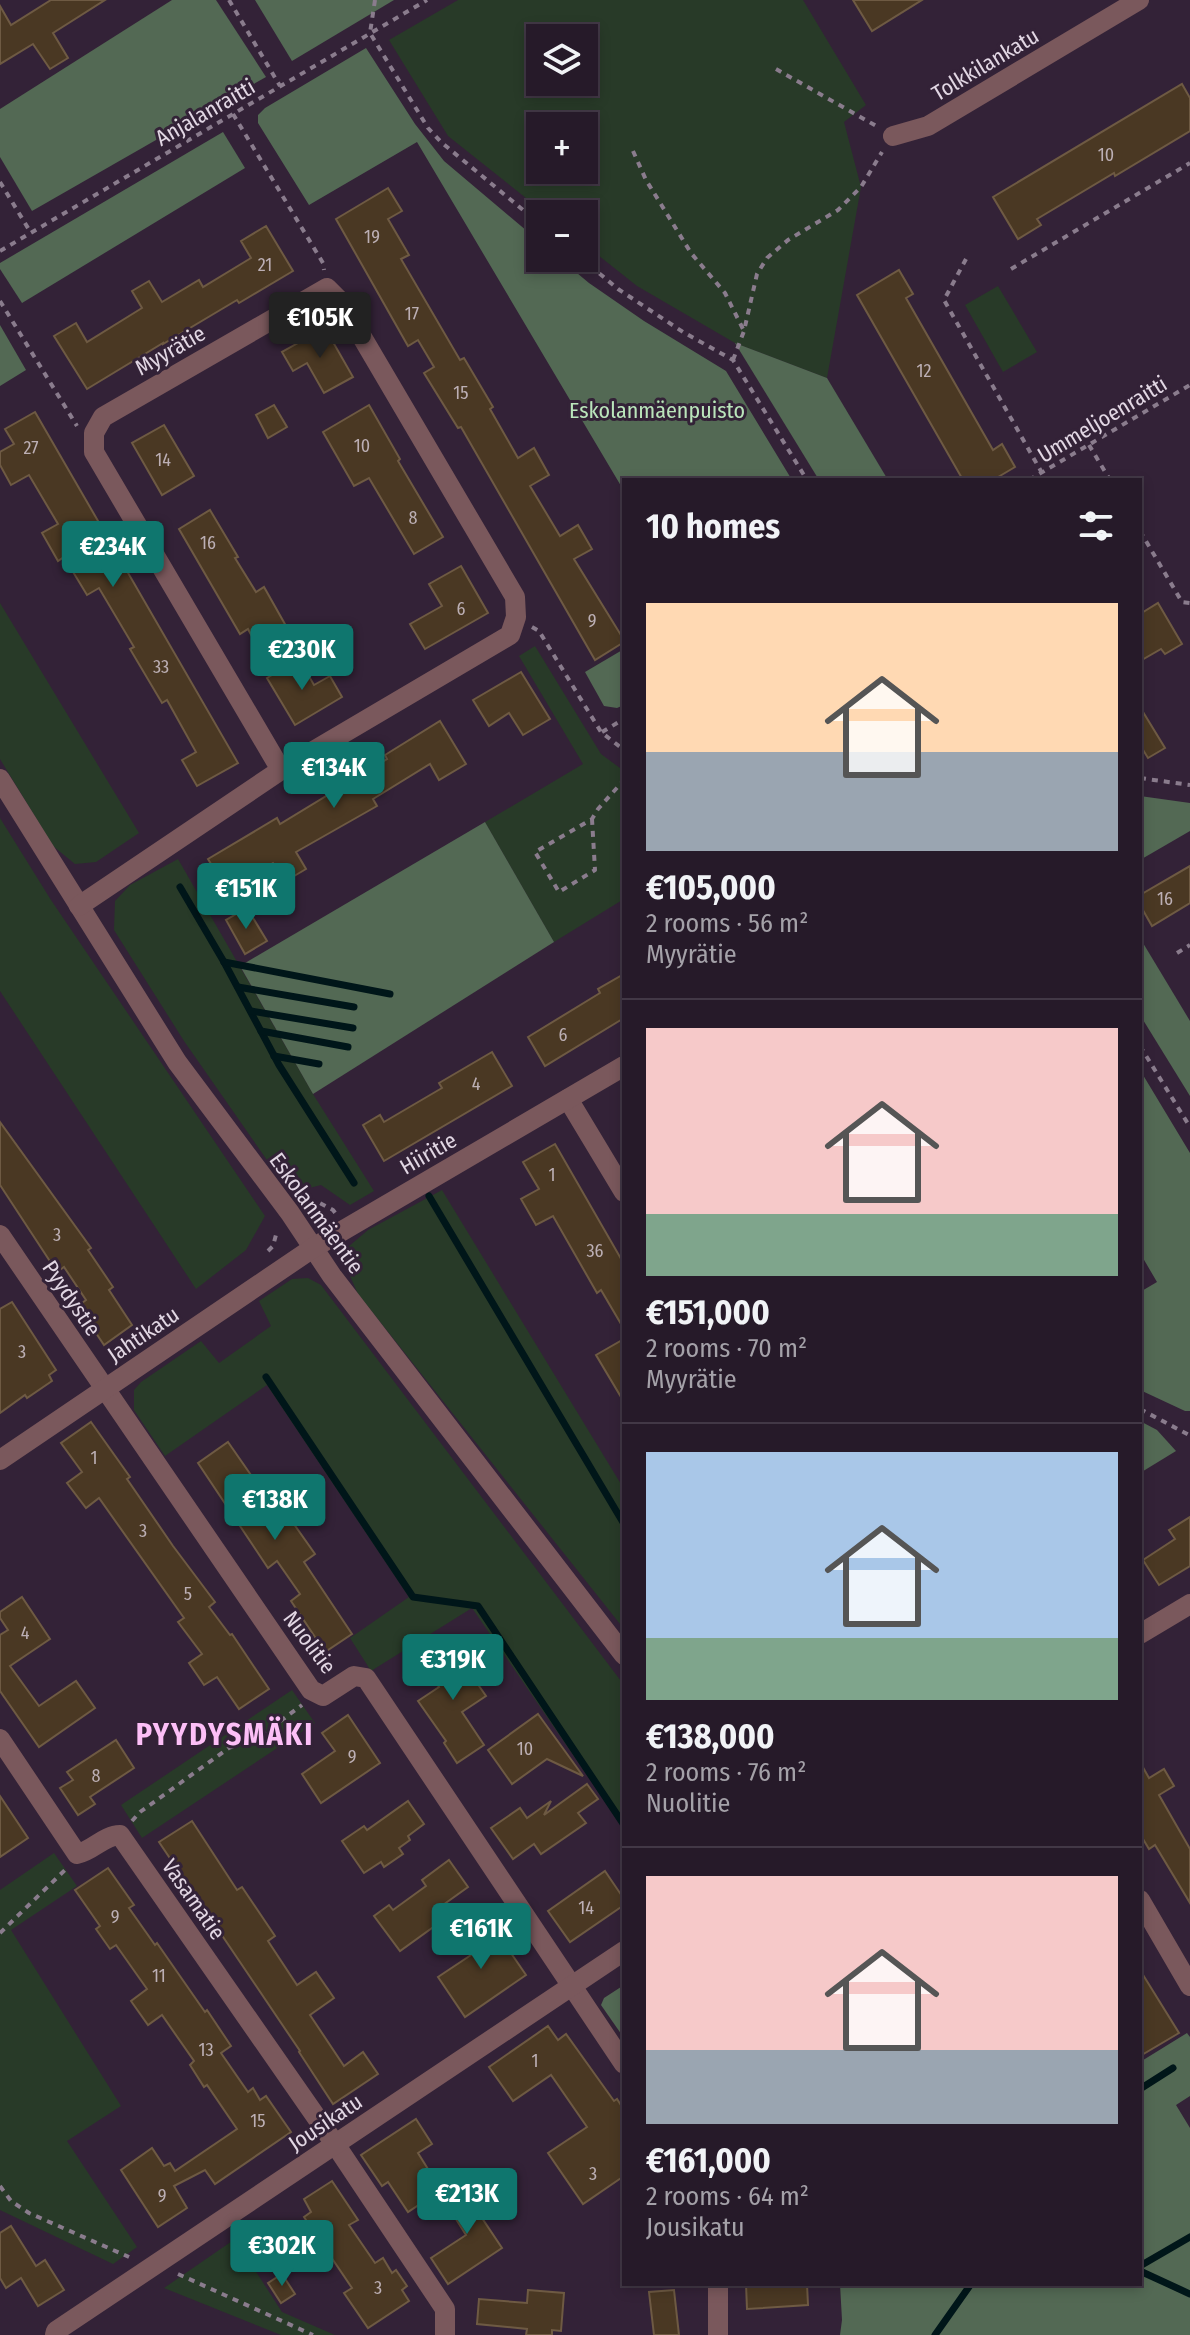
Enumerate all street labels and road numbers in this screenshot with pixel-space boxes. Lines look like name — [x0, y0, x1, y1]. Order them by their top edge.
street label: Tolkkilankatu — [927, 22, 1044, 107]
street label: Anjalanraitti — [151, 73, 260, 152]
street label: Myyrätie — [130, 320, 210, 381]
street label: Ummeljoenraitti — [1033, 370, 1172, 469]
street label: Hiiritie — [395, 1126, 462, 1180]
street label: Eskolanmäentie — [264, 1147, 370, 1279]
street label: Pyydystie — [37, 1255, 107, 1341]
street label: Jahtikatu — [102, 1301, 184, 1368]
street label: Nuolitie — [277, 1606, 342, 1679]
street label: Vasamatie — [156, 1854, 231, 1945]
street label: Jousikatu — [283, 2088, 367, 2157]

